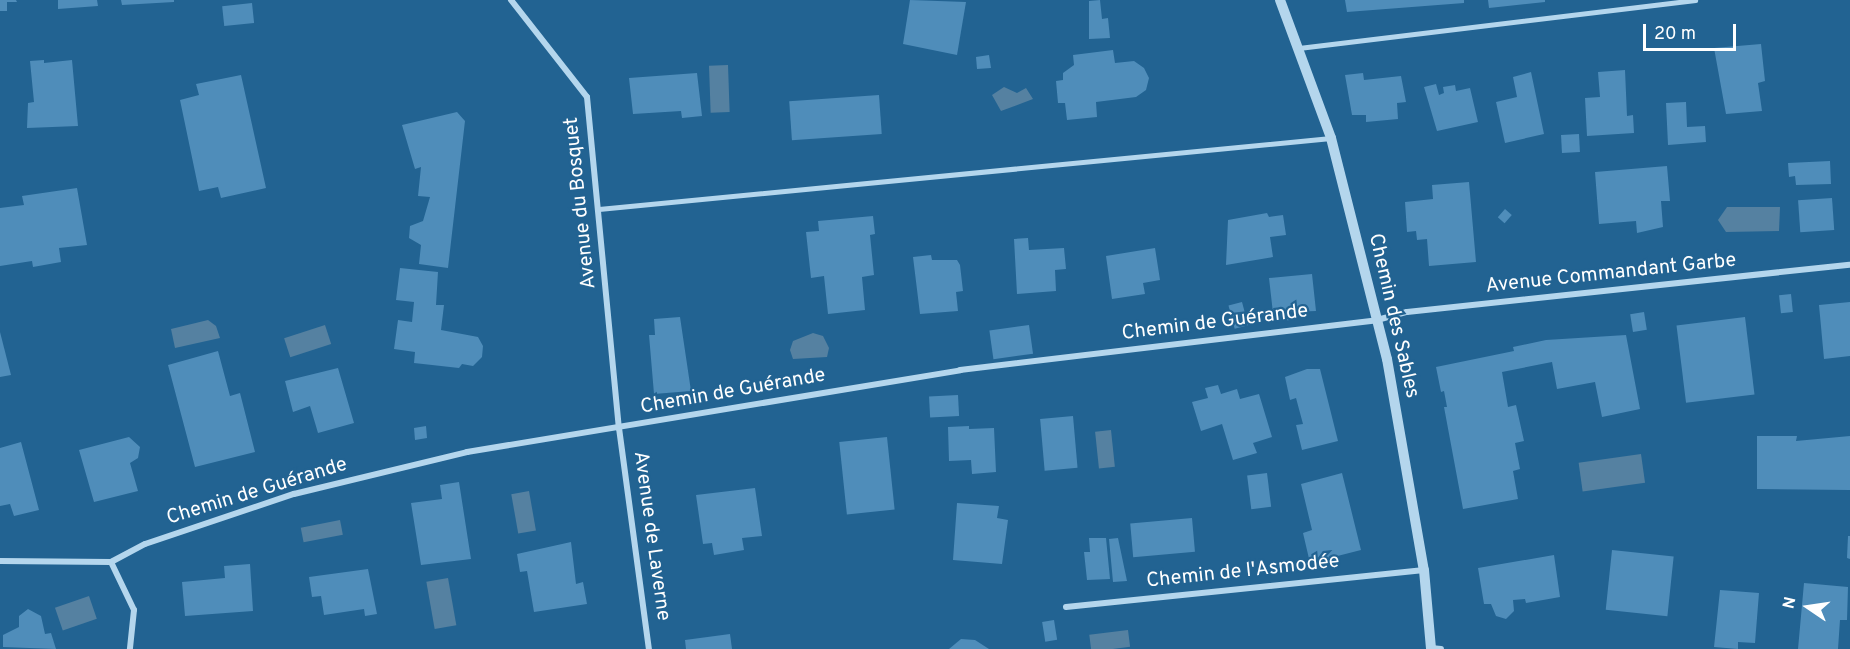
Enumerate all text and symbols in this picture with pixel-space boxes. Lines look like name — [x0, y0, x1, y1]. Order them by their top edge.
scale bar — [1646, 12, 1739, 50]
text: 20 m — [1654, 23, 1696, 46]
street label: Avenue du Bosquet — [560, 116, 602, 290]
street label: Chemin des Sables — [1362, 231, 1424, 401]
street label: Avenue Commandant Garbe — [1484, 249, 1738, 299]
street label: Chemin de Guérande — [1120, 300, 1310, 346]
street label: Chemin de Guérande — [639, 364, 827, 420]
street label: Avenue de Laverne — [627, 450, 675, 622]
street label: Chemin de Guérande — [164, 453, 350, 531]
street label: Chemin de l'Asmodée — [1145, 550, 1341, 594]
north arrow — [1778, 577, 1838, 637]
text: N — [1779, 595, 1801, 611]

